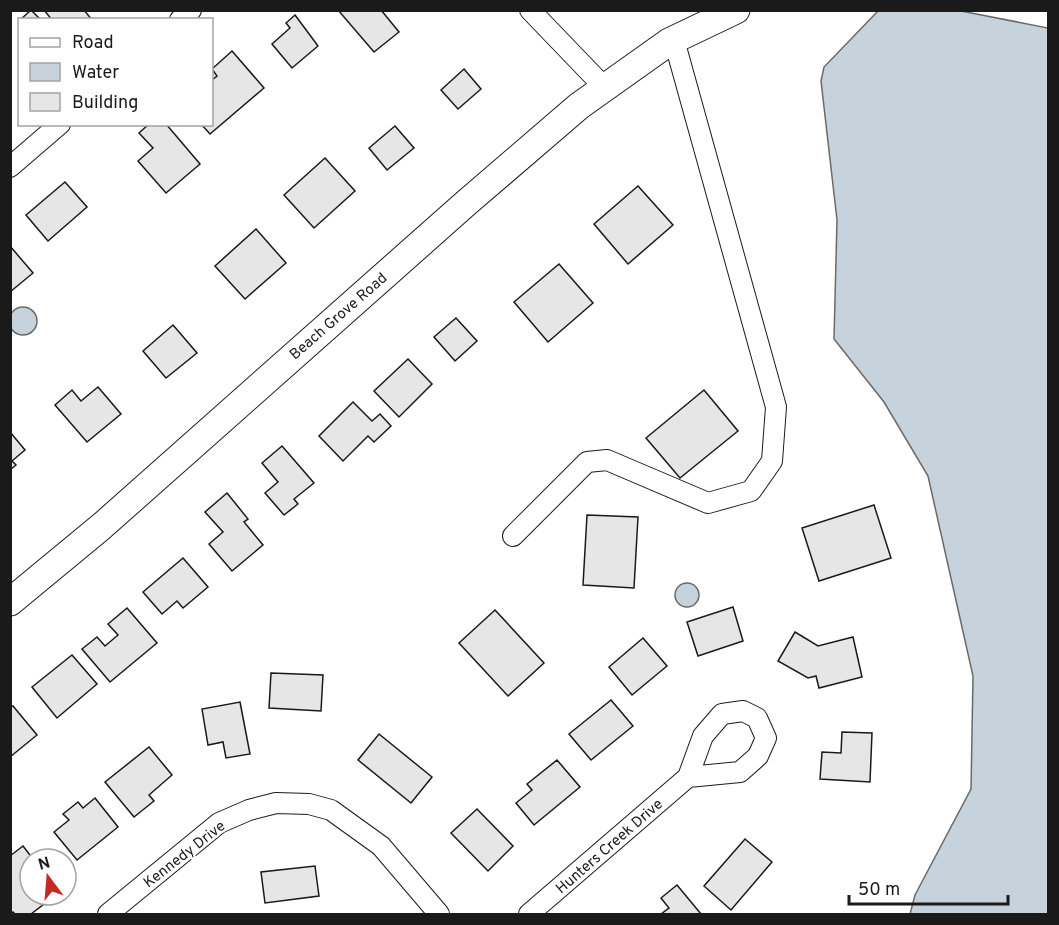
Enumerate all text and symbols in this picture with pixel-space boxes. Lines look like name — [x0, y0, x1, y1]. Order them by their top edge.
legend — [18, 18, 213, 126]
text: Road — [72, 32, 114, 55]
text: Water — [72, 62, 119, 85]
text: Building — [72, 92, 138, 115]
street label: Beach Grove Road — [286, 269, 392, 365]
street label: Hunters Creek Drive — [552, 795, 667, 899]
street label: Kennedy Drive — [140, 817, 230, 893]
north arrow — [18, 847, 78, 907]
text: N — [36, 853, 53, 876]
scale bar — [849, 868, 1008, 906]
text: 50 m — [858, 879, 900, 902]

